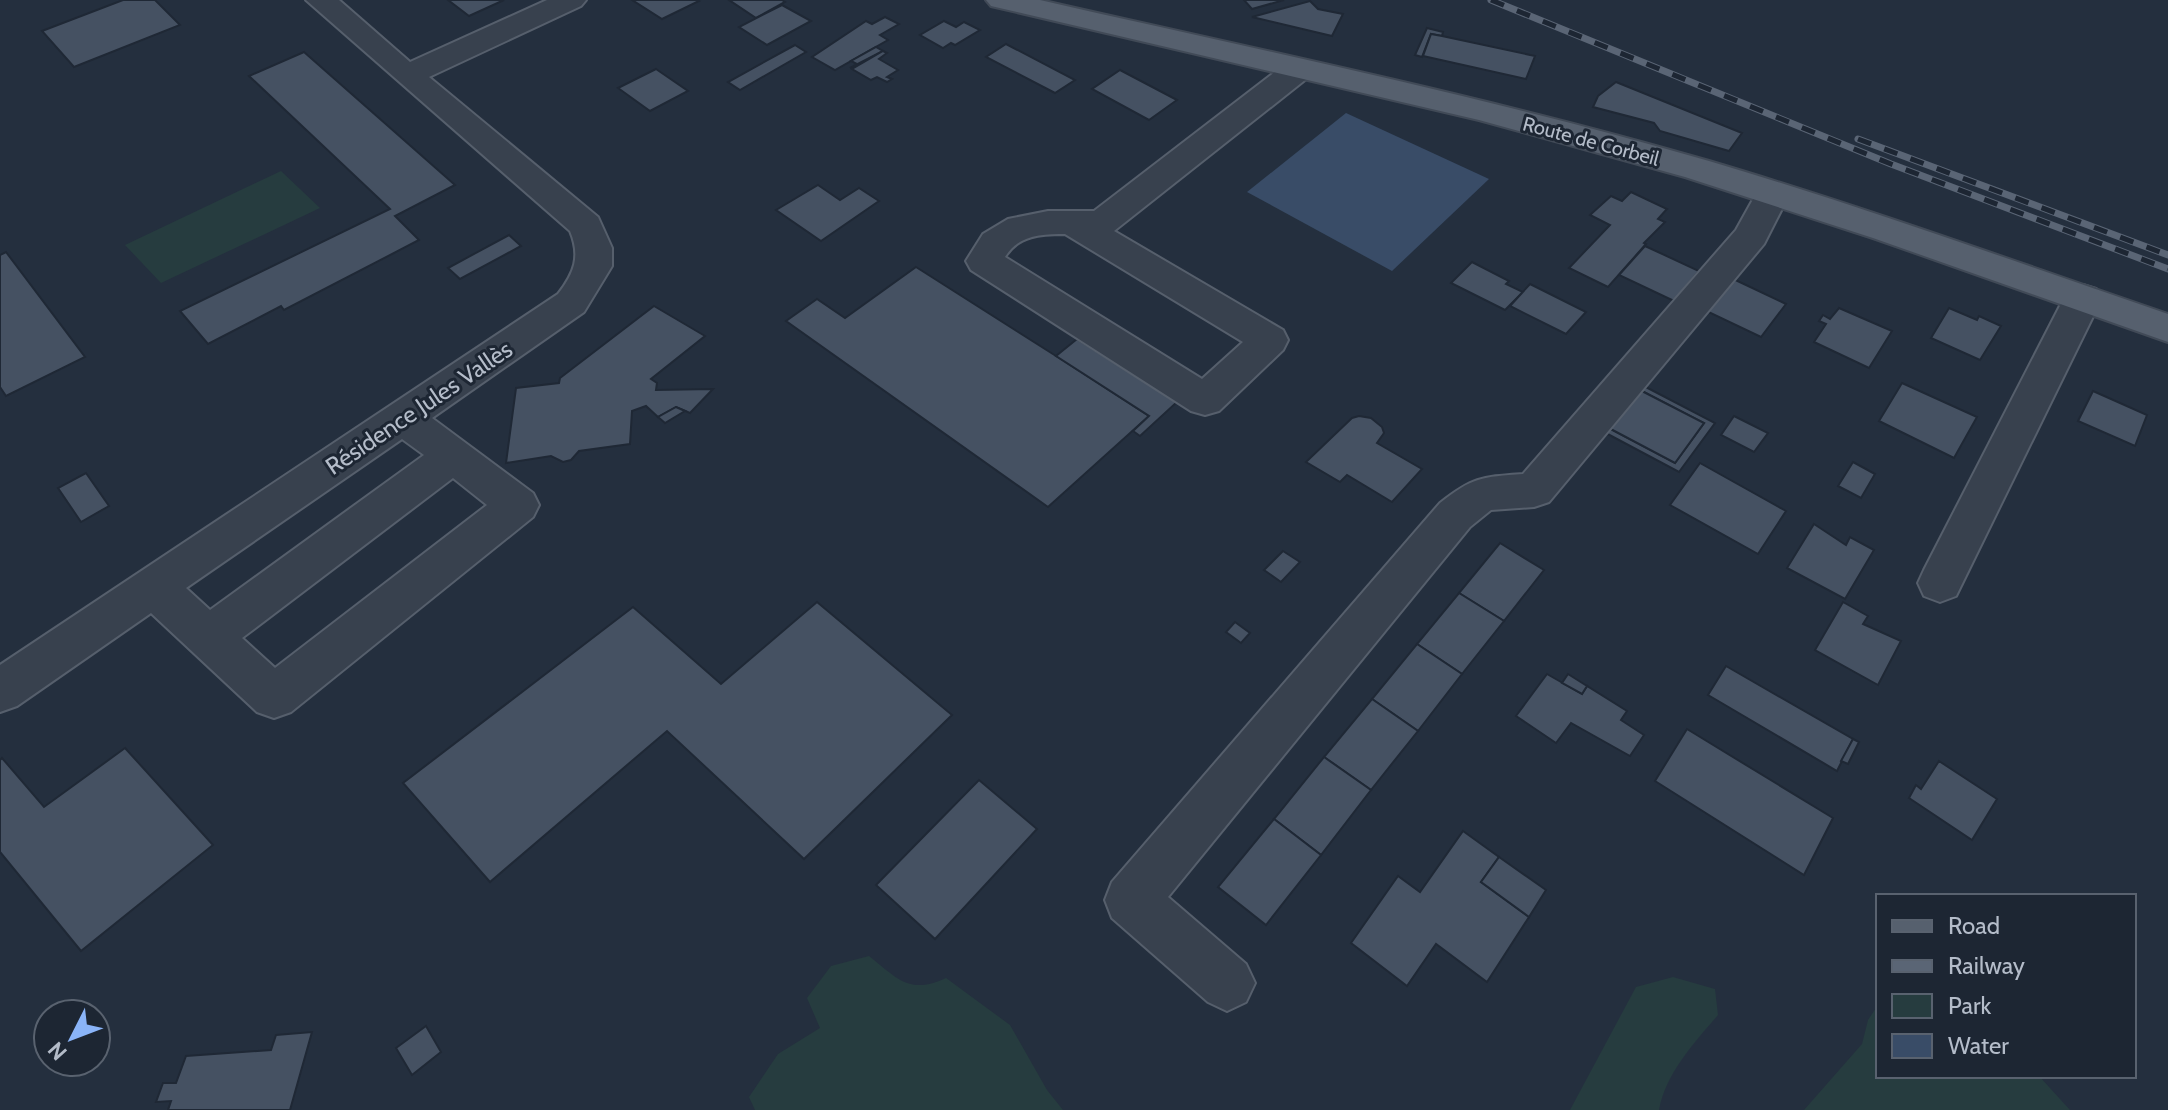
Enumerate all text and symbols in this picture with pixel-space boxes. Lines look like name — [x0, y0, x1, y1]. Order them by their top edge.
street label: Route de Corbeil — [1520, 111, 1662, 171]
street label: Résidence Jules Vallès — [320, 334, 518, 481]
legend — [1876, 894, 2136, 1078]
text: Road — [1948, 911, 2000, 940]
text: Railway — [1948, 951, 2025, 980]
text: Park — [1948, 991, 1991, 1020]
north arrow — [32, 998, 112, 1078]
text: Water — [1948, 1031, 2009, 1060]
text: N — [42, 1036, 73, 1066]

